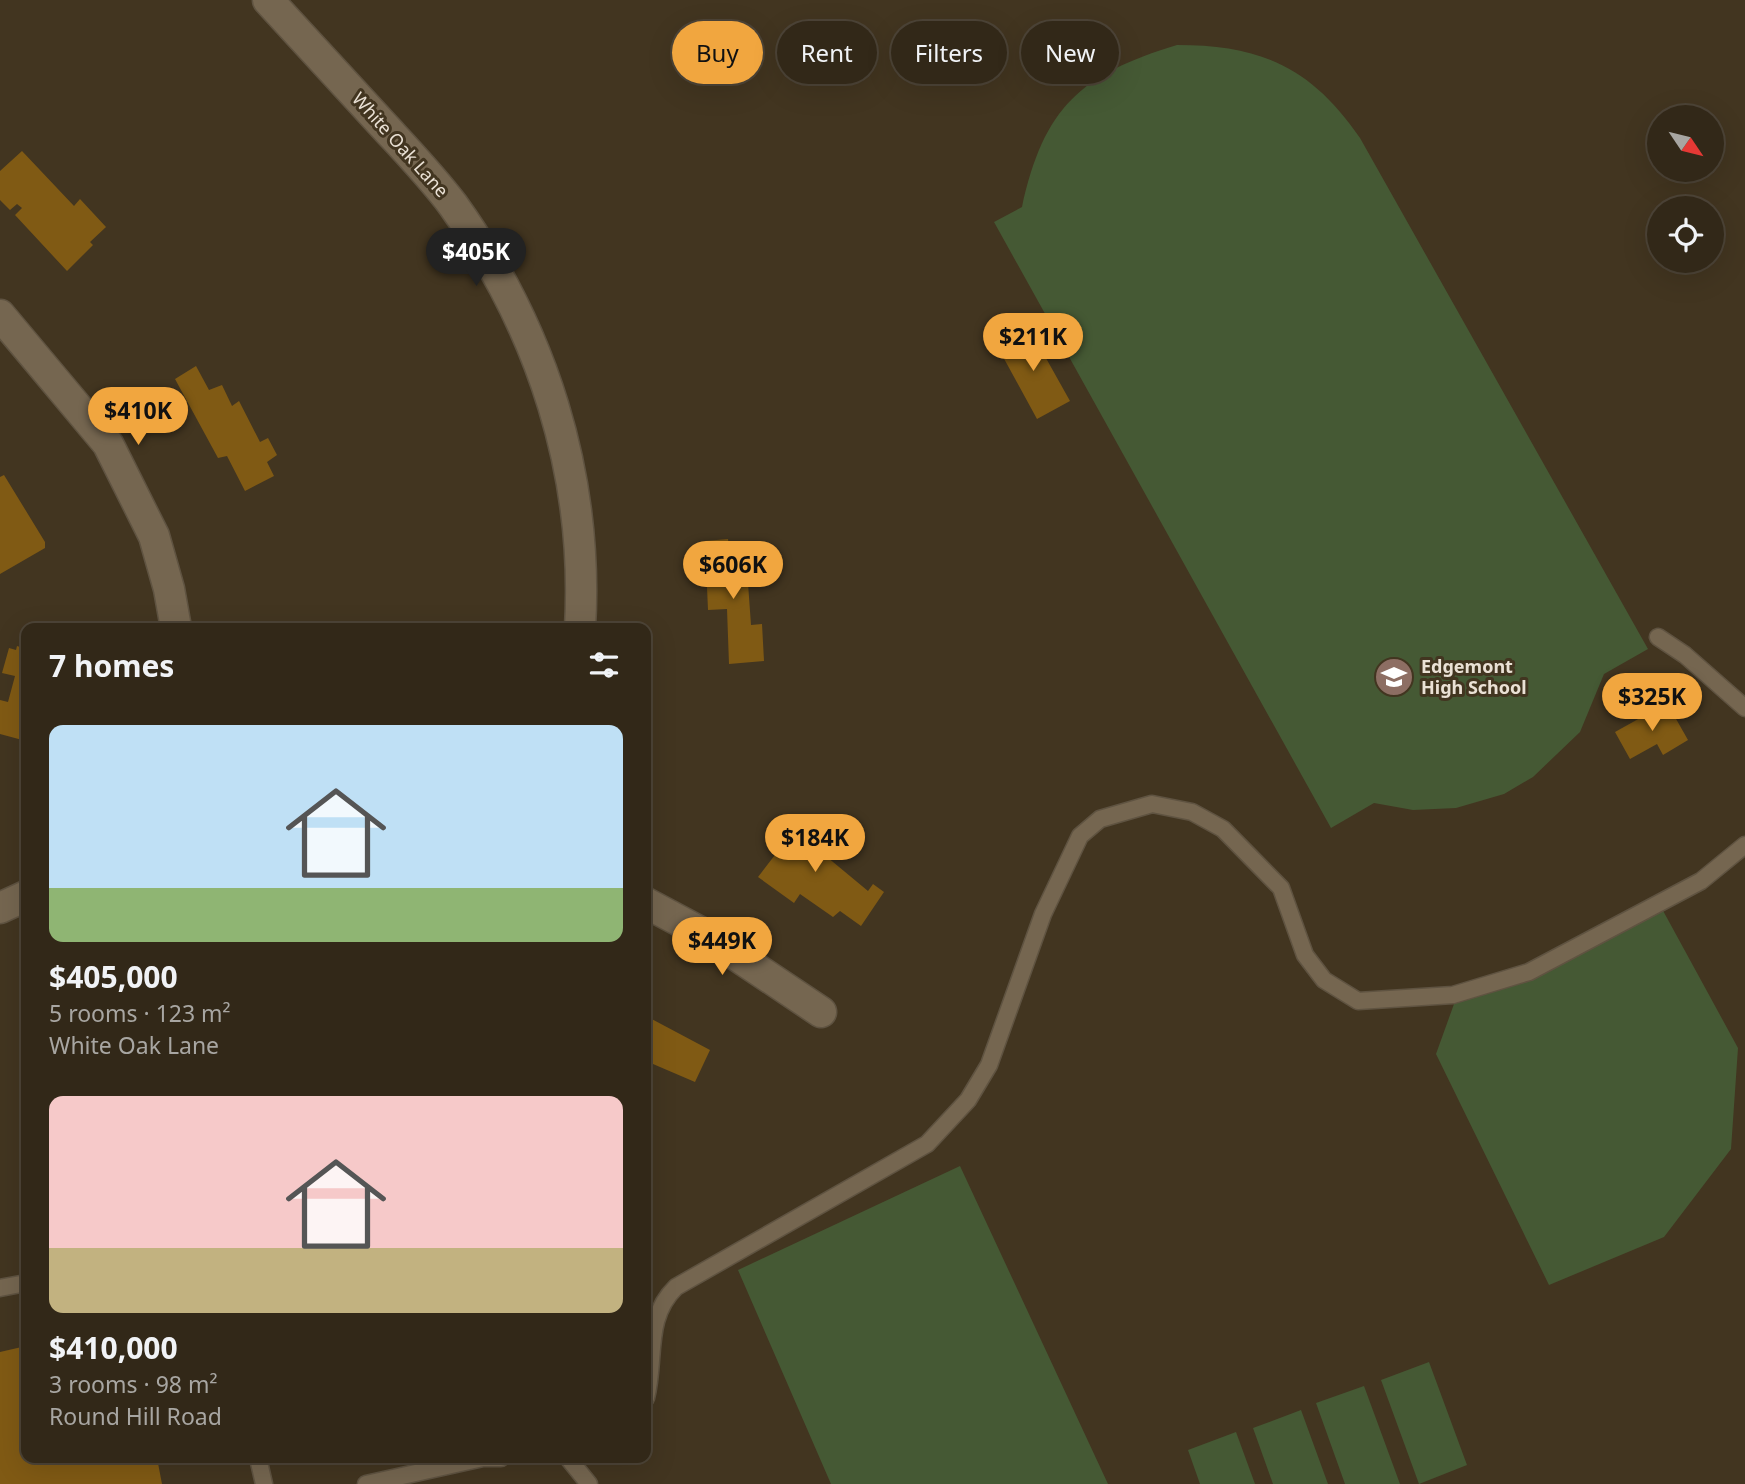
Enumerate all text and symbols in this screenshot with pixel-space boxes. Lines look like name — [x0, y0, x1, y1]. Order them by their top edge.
chip: Buy — [672, 21, 763, 84]
chip: Rent — [777, 21, 877, 84]
chip: Filters — [891, 21, 1007, 84]
chip: New — [1021, 21, 1119, 84]
street label: White Oak Lane — [347, 87, 454, 202]
north arrow — [1647, 105, 1724, 182]
map controls — [1647, 105, 1724, 273]
button: locate — [1647, 196, 1724, 273]
pin: $405K — [427, 229, 525, 288]
text: $405K — [442, 235, 510, 267]
pin: $211K — [984, 314, 1082, 373]
text: $211K — [999, 320, 1067, 352]
pin: $410K — [89, 388, 187, 447]
text: $410K — [104, 394, 172, 426]
pin: $606K — [684, 542, 782, 601]
text: $606K — [699, 548, 767, 580]
text: 7 homes — [49, 645, 174, 686]
icon: filters — [585, 646, 623, 684]
place label: Edgemont High School — [1421, 654, 1527, 699]
school or university icon: Edgemont High School — [1373, 656, 1415, 698]
pin: $325K — [1603, 674, 1701, 733]
text: $325K — [1618, 680, 1686, 712]
icon: home — [273, 770, 399, 896]
pin: $184K — [766, 814, 864, 874]
text: $184K — [781, 821, 849, 853]
pin: $449K — [673, 918, 771, 977]
text: $449K — [688, 924, 756, 956]
text: $405,000 — [49, 956, 178, 997]
text: 5 rooms · 123 m² — [49, 997, 231, 1029]
text: White Oak Lane — [49, 1029, 219, 1061]
icon: home — [273, 1141, 399, 1267]
text: $410,000 — [49, 1327, 178, 1368]
text: 3 rooms · 98 m² — [49, 1368, 218, 1400]
text: Round Hill Road — [49, 1400, 222, 1432]

